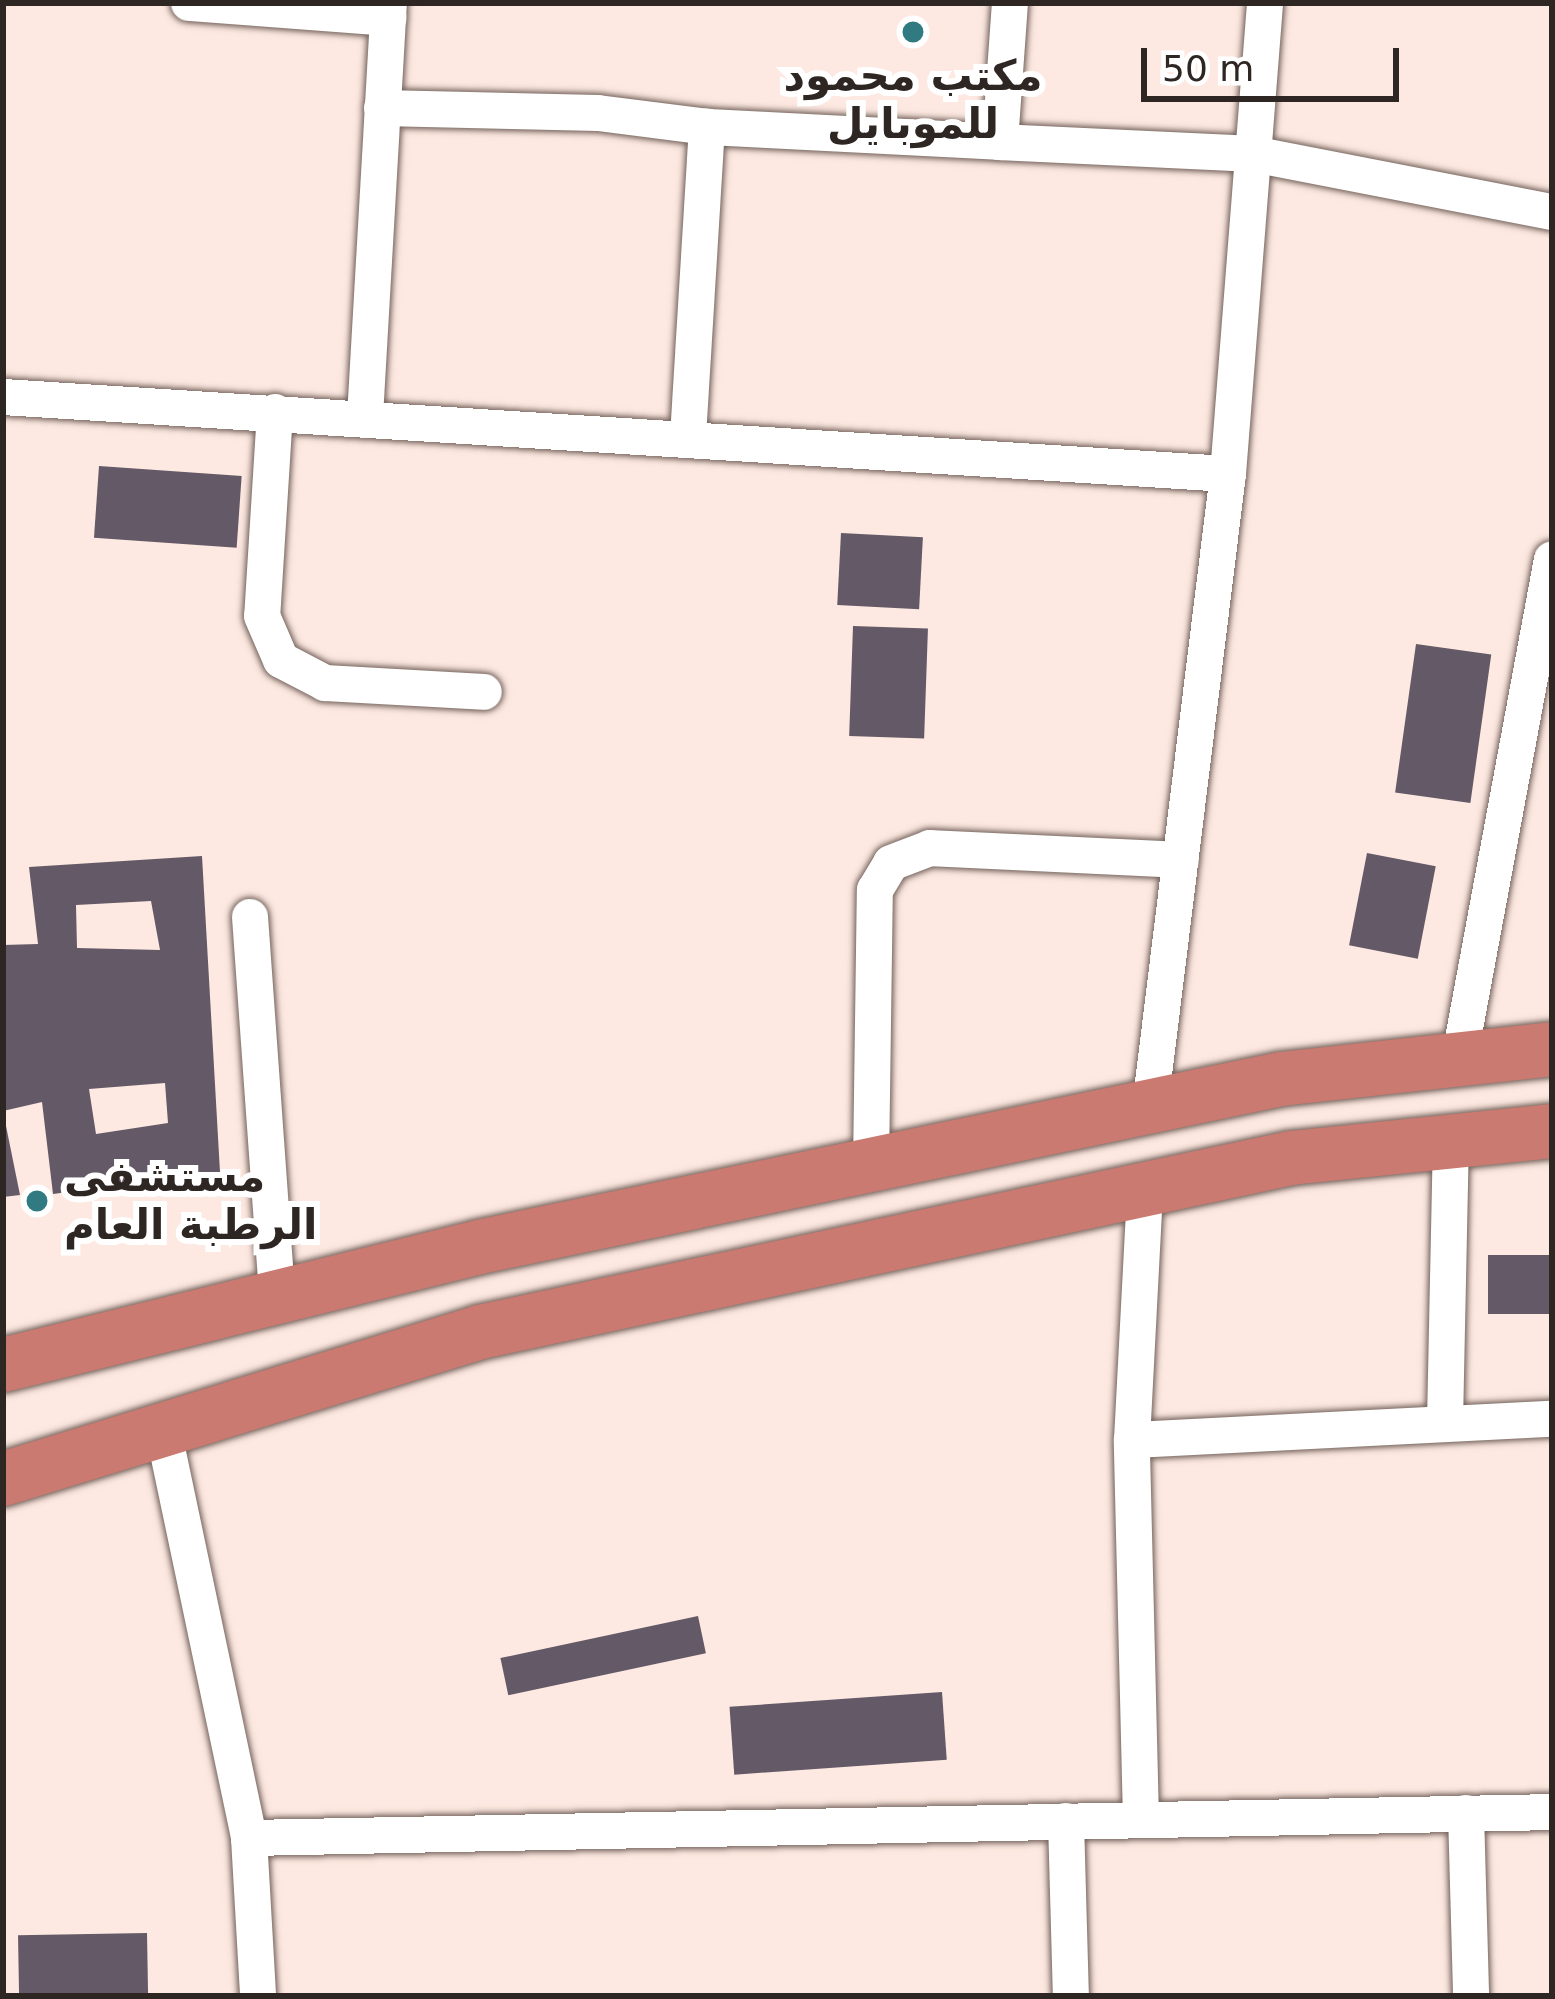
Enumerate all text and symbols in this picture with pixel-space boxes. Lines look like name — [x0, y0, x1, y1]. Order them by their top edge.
marker: مكتب محمود للموبايل — [900, 19, 926, 45]
scale bar — [1147, 24, 1405, 98]
text: 50 m — [1162, 48, 1254, 89]
place label: مكتب محمود للموبايل — [784, 51, 1042, 150]
place label: مستشفى الرطبة العام — [64, 1152, 318, 1250]
marker: مستشفى الرطبة العام — [21, 1185, 53, 1217]

